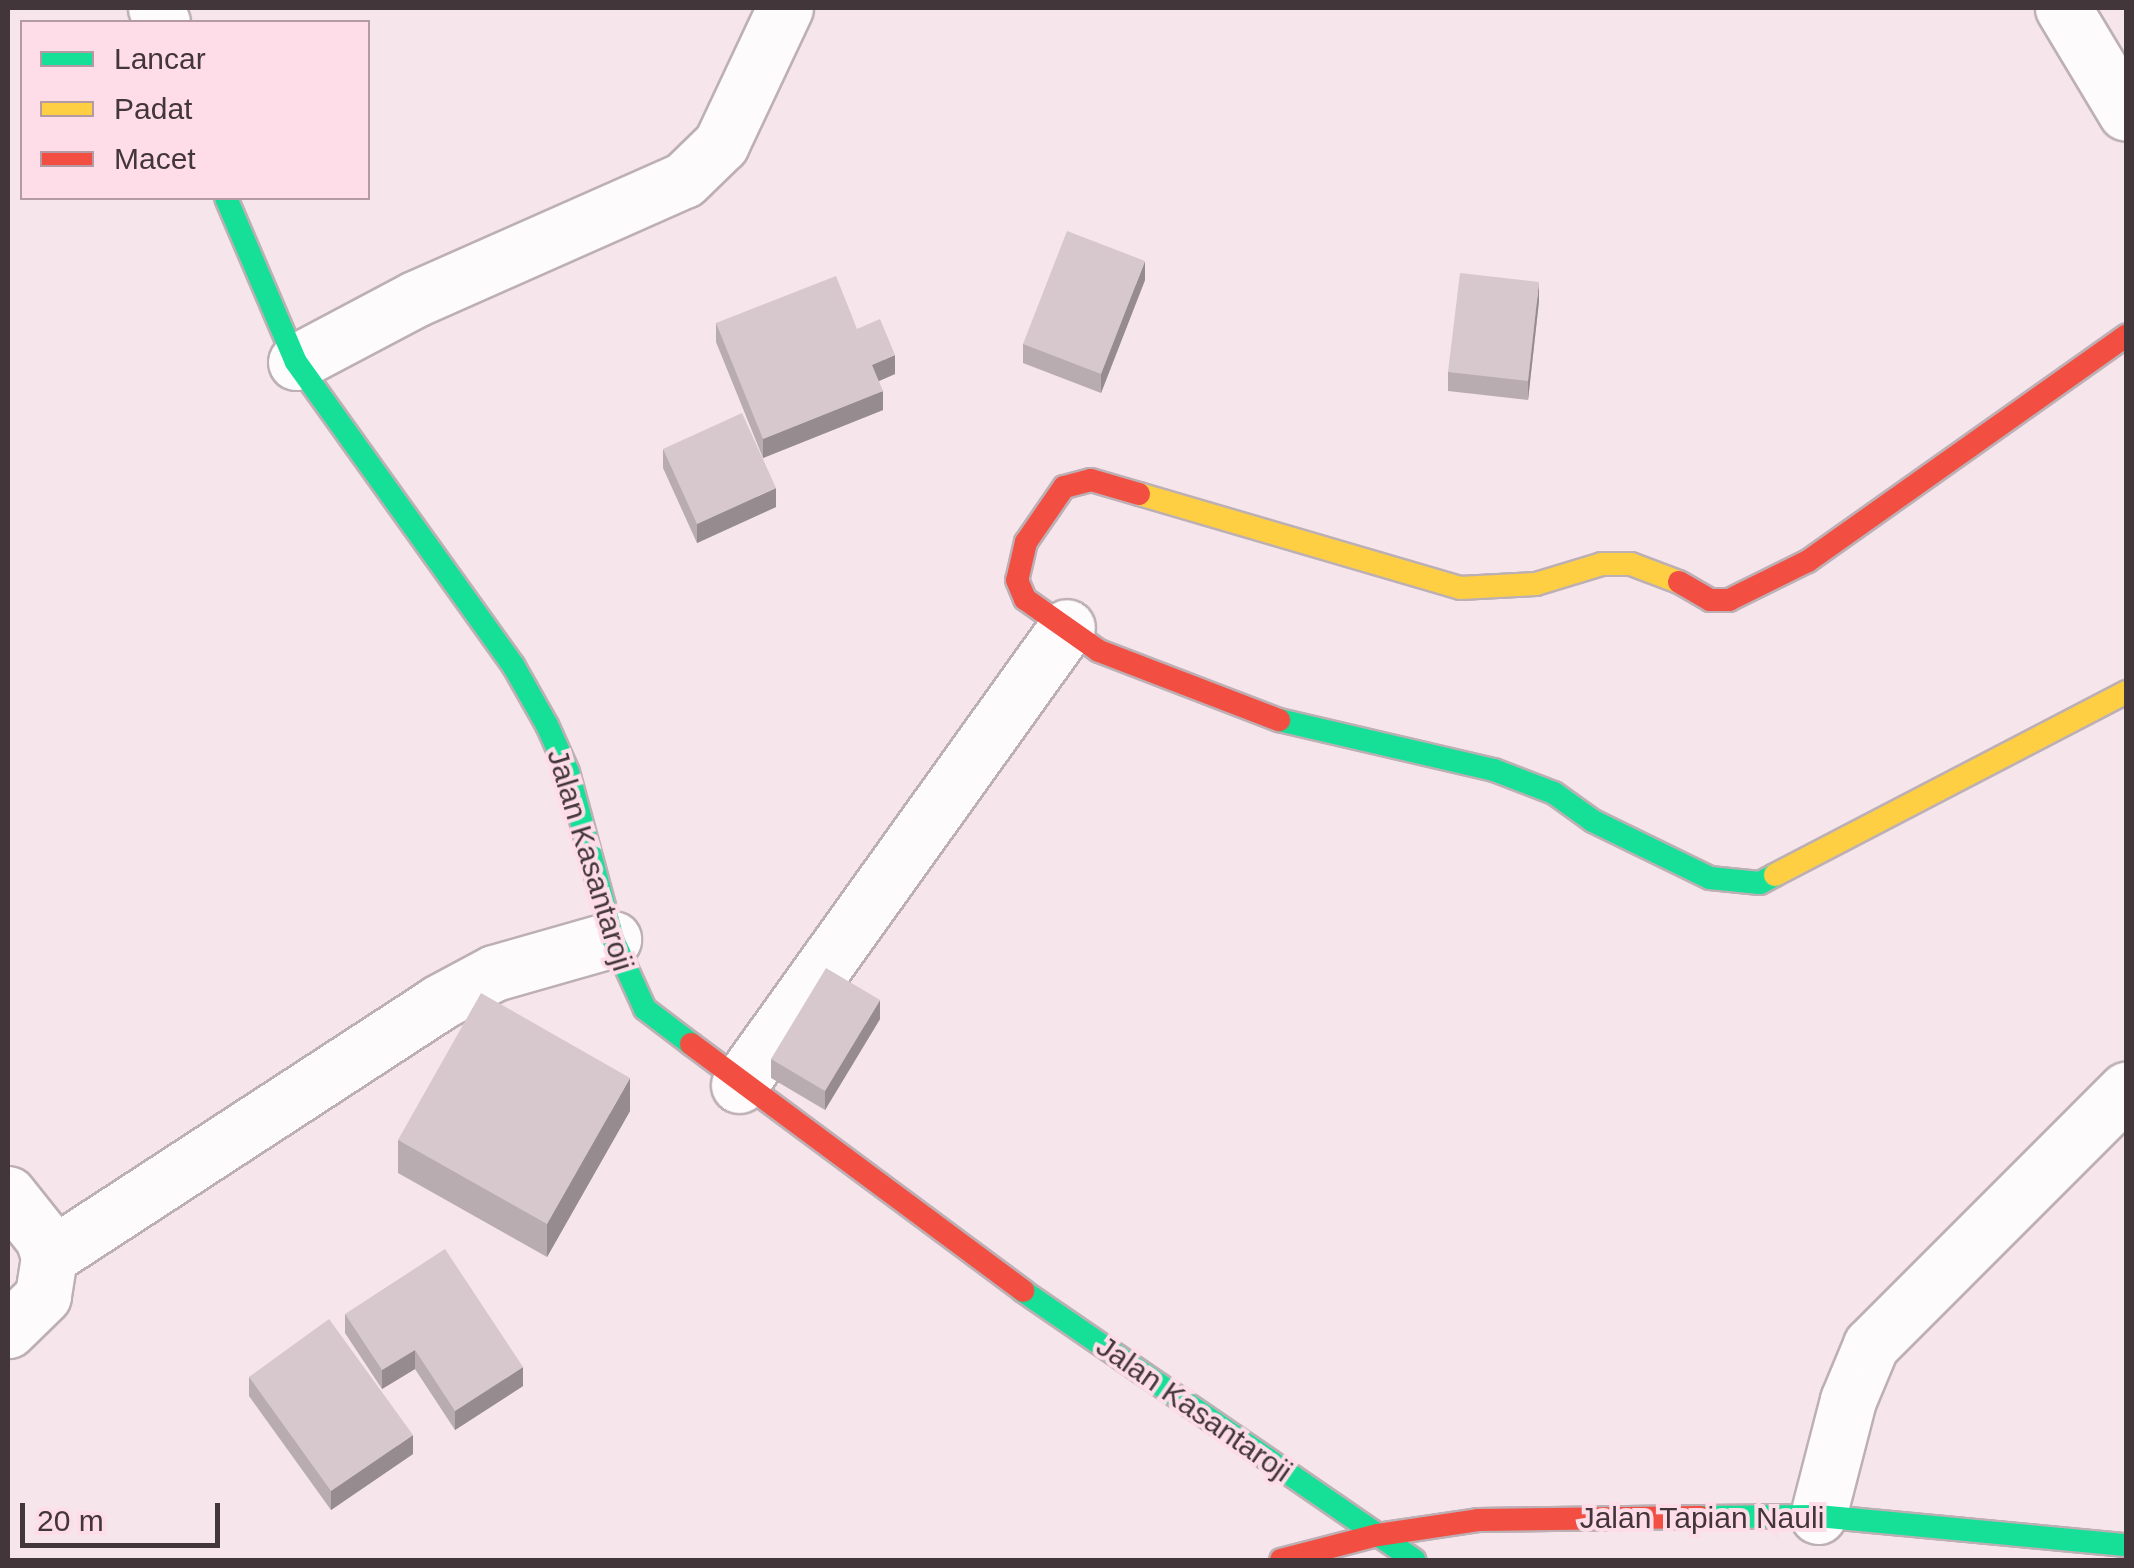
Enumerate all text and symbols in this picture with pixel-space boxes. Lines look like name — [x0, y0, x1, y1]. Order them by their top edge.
legend — [20, 20, 370, 200]
text: Lancar — [114, 42, 206, 75]
text: Padat — [114, 92, 192, 125]
text: Macet — [114, 142, 196, 175]
street label: Jalan Kasantaroji — [539, 745, 641, 975]
street label: Jalan Kasantaroji — [1089, 1328, 1299, 1490]
scale bar — [25, 1483, 225, 1545]
street label: Jalan Tapian Nauli — [1579, 1500, 1825, 1536]
text: 20 m — [37, 1504, 104, 1537]

